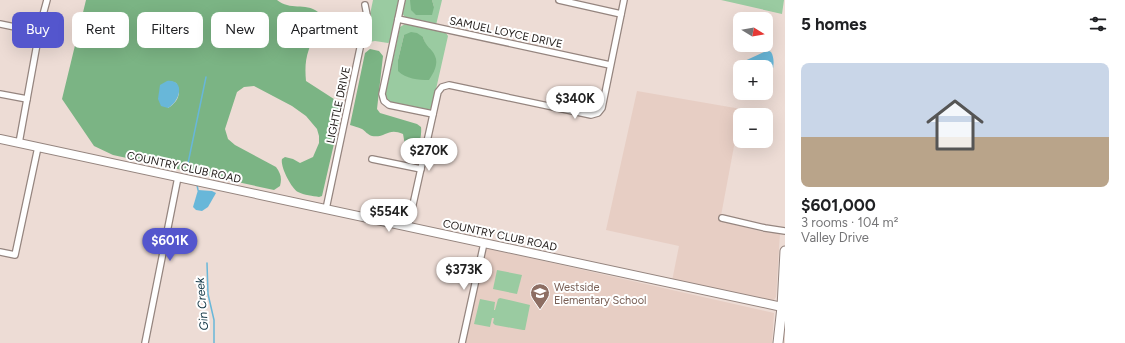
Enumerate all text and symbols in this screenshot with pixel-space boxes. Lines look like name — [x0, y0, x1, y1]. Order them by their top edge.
chip: Buy — [12, 12, 64, 48]
chip: Rent — [72, 12, 129, 48]
chip: Filters — [137, 12, 203, 48]
chip: New — [211, 12, 269, 48]
chip: Apartment — [277, 12, 372, 48]
north arrow — [733, 12, 773, 52]
map controls — [733, 12, 773, 148]
icon: filters — [1087, 13, 1109, 35]
street label: SAMUEL LOYCE DRIVE — [448, 14, 564, 51]
text: 5 homes — [801, 14, 867, 34]
button: + — [733, 60, 773, 100]
street label: LIGHTLE DRIVE — [324, 66, 353, 145]
pin: $340K — [547, 86, 603, 120]
icon: home — [919, 89, 991, 161]
text: $340K — [555, 91, 595, 106]
button: − — [733, 108, 773, 148]
pin: $270K — [401, 138, 457, 172]
text: $270K — [409, 143, 449, 158]
street label: COUNTRY CLUB ROAD — [126, 149, 243, 186]
text: $601,000 — [801, 195, 876, 215]
pin: $554K — [361, 199, 417, 233]
text: $554K — [369, 204, 409, 219]
text: 3 rooms · 104 m² — [801, 215, 898, 230]
street label: COUNTRY CLUB ROAD — [442, 217, 559, 254]
pin: $601K — [142, 228, 198, 262]
text: Valley Drive — [801, 230, 869, 245]
text: $601K — [151, 233, 189, 248]
pin: $373K — [436, 257, 492, 291]
text: $373K — [445, 262, 483, 277]
water label: Gin Creek — [193, 276, 211, 331]
place label: Westside Elementary School — [554, 281, 646, 307]
school or university icon: Westside Elementary School — [529, 282, 551, 310]

